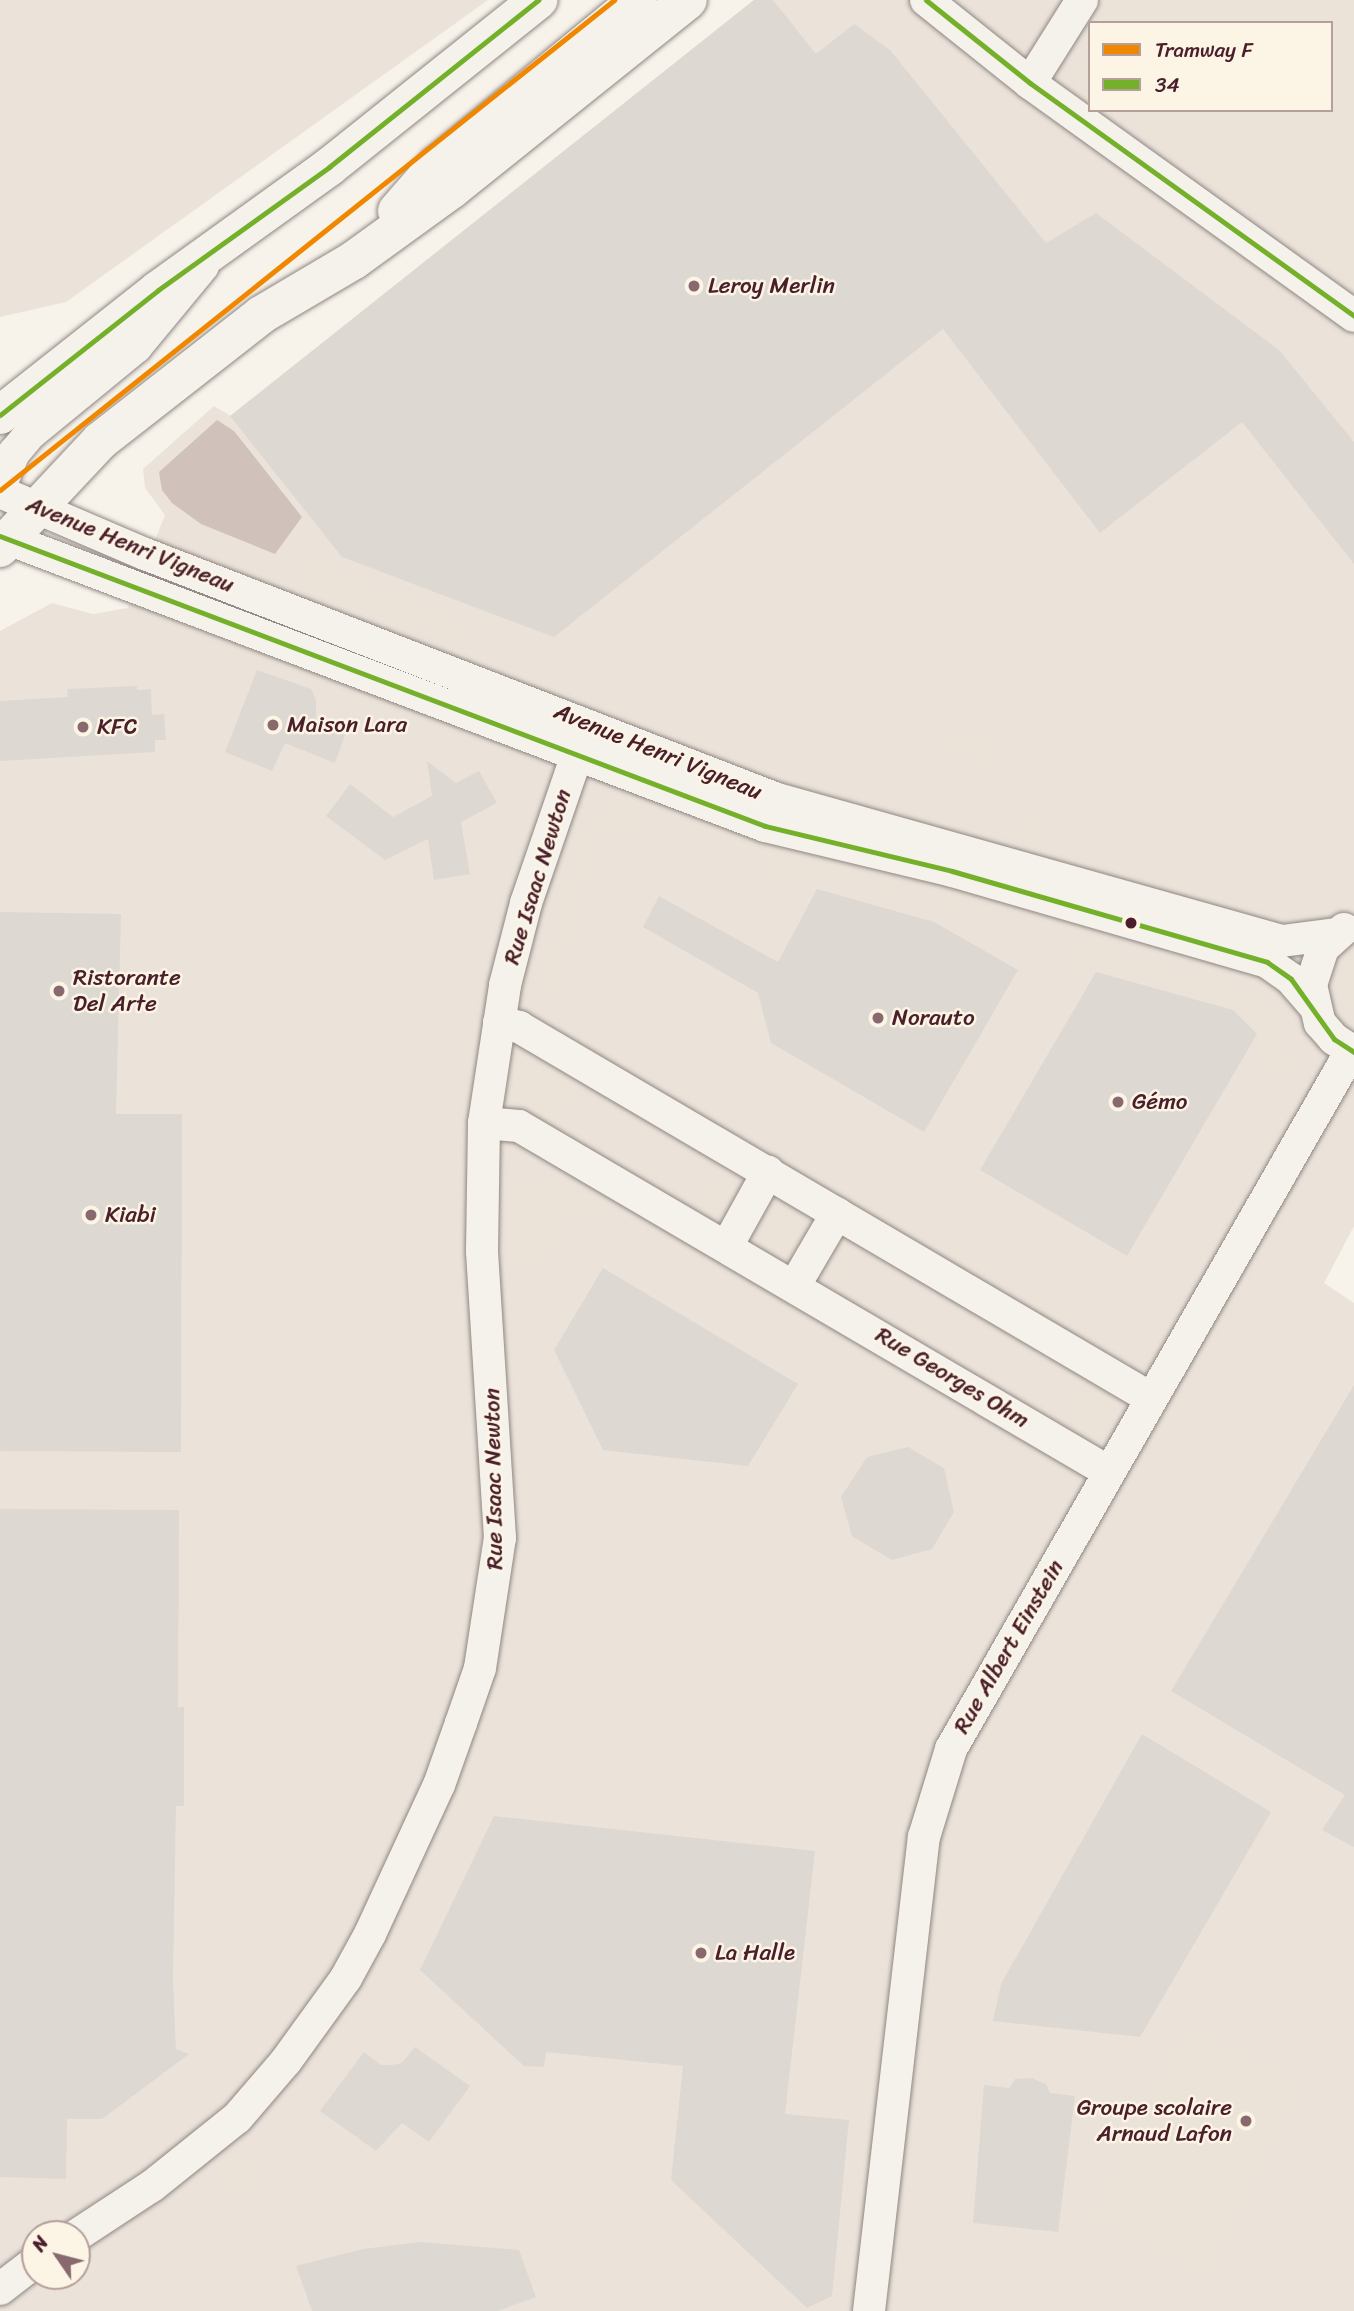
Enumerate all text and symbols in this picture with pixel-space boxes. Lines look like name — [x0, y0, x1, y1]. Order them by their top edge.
legend — [1088, 21, 1333, 112]
text: Tramway F — [1155, 31, 1253, 69]
text: 34 — [1155, 66, 1180, 104]
place label: Leroy Merlin — [708, 272, 835, 300]
marker: Leroy Merlin — [686, 278, 702, 294]
street label: Avenue Henri Vigneau — [22, 491, 238, 599]
street label: Avenue Henri Vigneau — [550, 698, 766, 806]
place label: Maison Lara — [287, 711, 407, 739]
place label: KFC — [97, 713, 137, 741]
marker: Maison Lara — [265, 717, 281, 733]
marker: KFC — [75, 719, 91, 735]
street label: Rue Isaac Newton — [498, 786, 578, 968]
unlabelled marker — [1124, 916, 1138, 930]
place label: Ristorante Del Arte — [73, 964, 181, 1018]
marker: Ristorante Del Arte — [51, 983, 67, 999]
place label: Norauto — [892, 1004, 975, 1032]
marker: Norauto — [870, 1010, 886, 1026]
place label: Gémo — [1132, 1088, 1187, 1116]
marker: Gémo — [1110, 1094, 1126, 1110]
place label: Kiabi — [105, 1201, 156, 1229]
marker: Kiabi — [83, 1207, 99, 1223]
street label: Rue Georges Ohm — [870, 1321, 1034, 1435]
street label: Rue Isaac Newton — [479, 1388, 509, 1570]
street label: Rue Albert Einstein — [948, 1555, 1070, 1739]
place label: La Halle — [715, 1939, 796, 1967]
marker: La Halle — [693, 1945, 709, 1961]
place label: Groupe scolaire Arnaud Lafon — [1076, 2094, 1232, 2148]
marker: Groupe scolaire Arnaud Lafon — [1238, 2113, 1254, 2129]
north arrow — [21, 2220, 91, 2290]
text: N — [23, 2229, 57, 2259]

